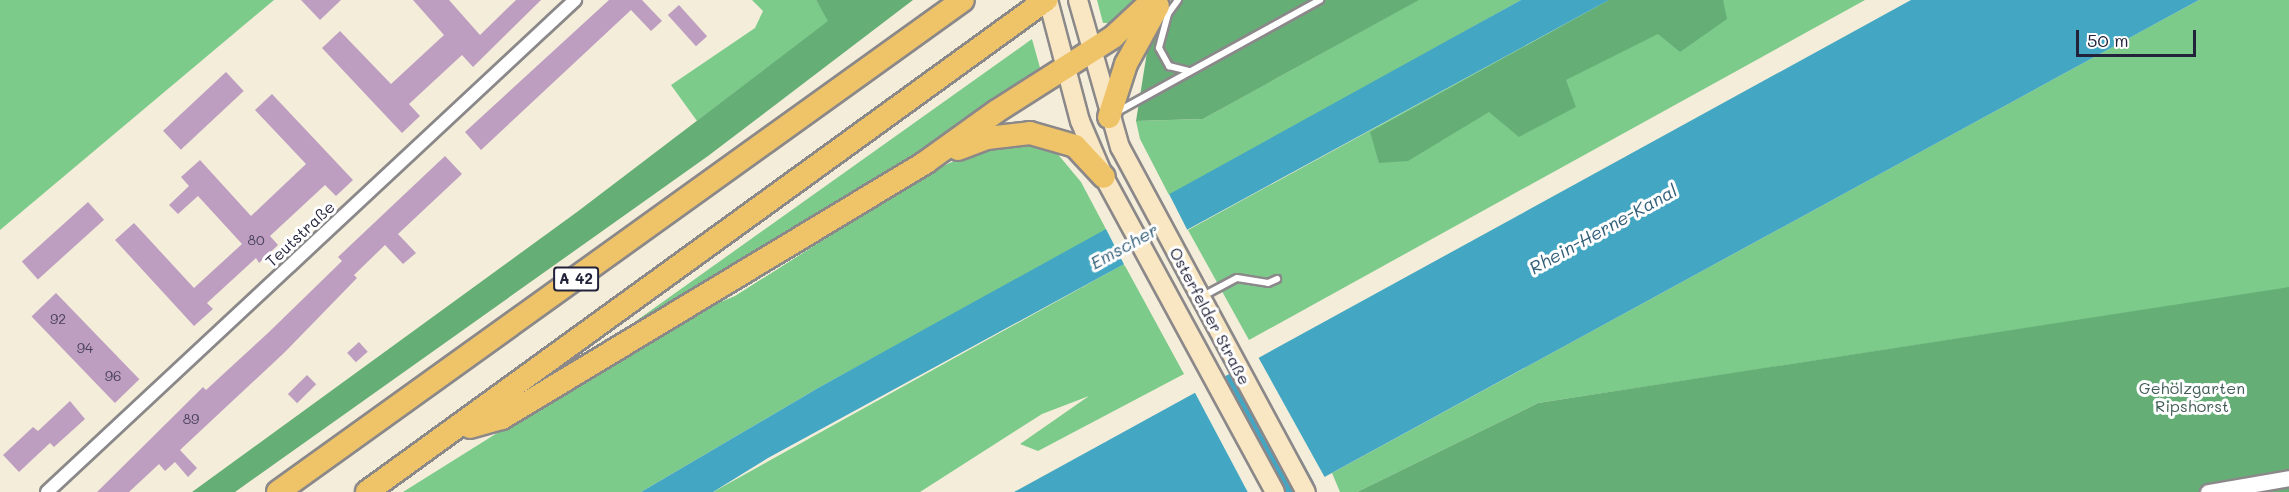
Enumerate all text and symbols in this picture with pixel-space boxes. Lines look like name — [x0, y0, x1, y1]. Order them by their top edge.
scale bar — [2079, 18, 2199, 56]
text: 50 m — [2087, 28, 2129, 52]
water label: Rhein-Herne-Kanal — [1525, 179, 1681, 279]
street label: Teutstraße — [261, 197, 339, 271]
water label: Emscher — [1086, 219, 1162, 273]
house number: 80 — [247, 232, 265, 248]
street label: Osterfelder Straße — [1166, 244, 1254, 388]
road number: A 42 — [552, 267, 600, 291]
house number: 92 — [50, 311, 66, 327]
house number: 94 — [77, 340, 93, 356]
house number: 96 — [105, 368, 121, 384]
park label: Gehölzgarten Ripshorst — [2139, 378, 2245, 416]
house number: 89 — [183, 411, 199, 427]

